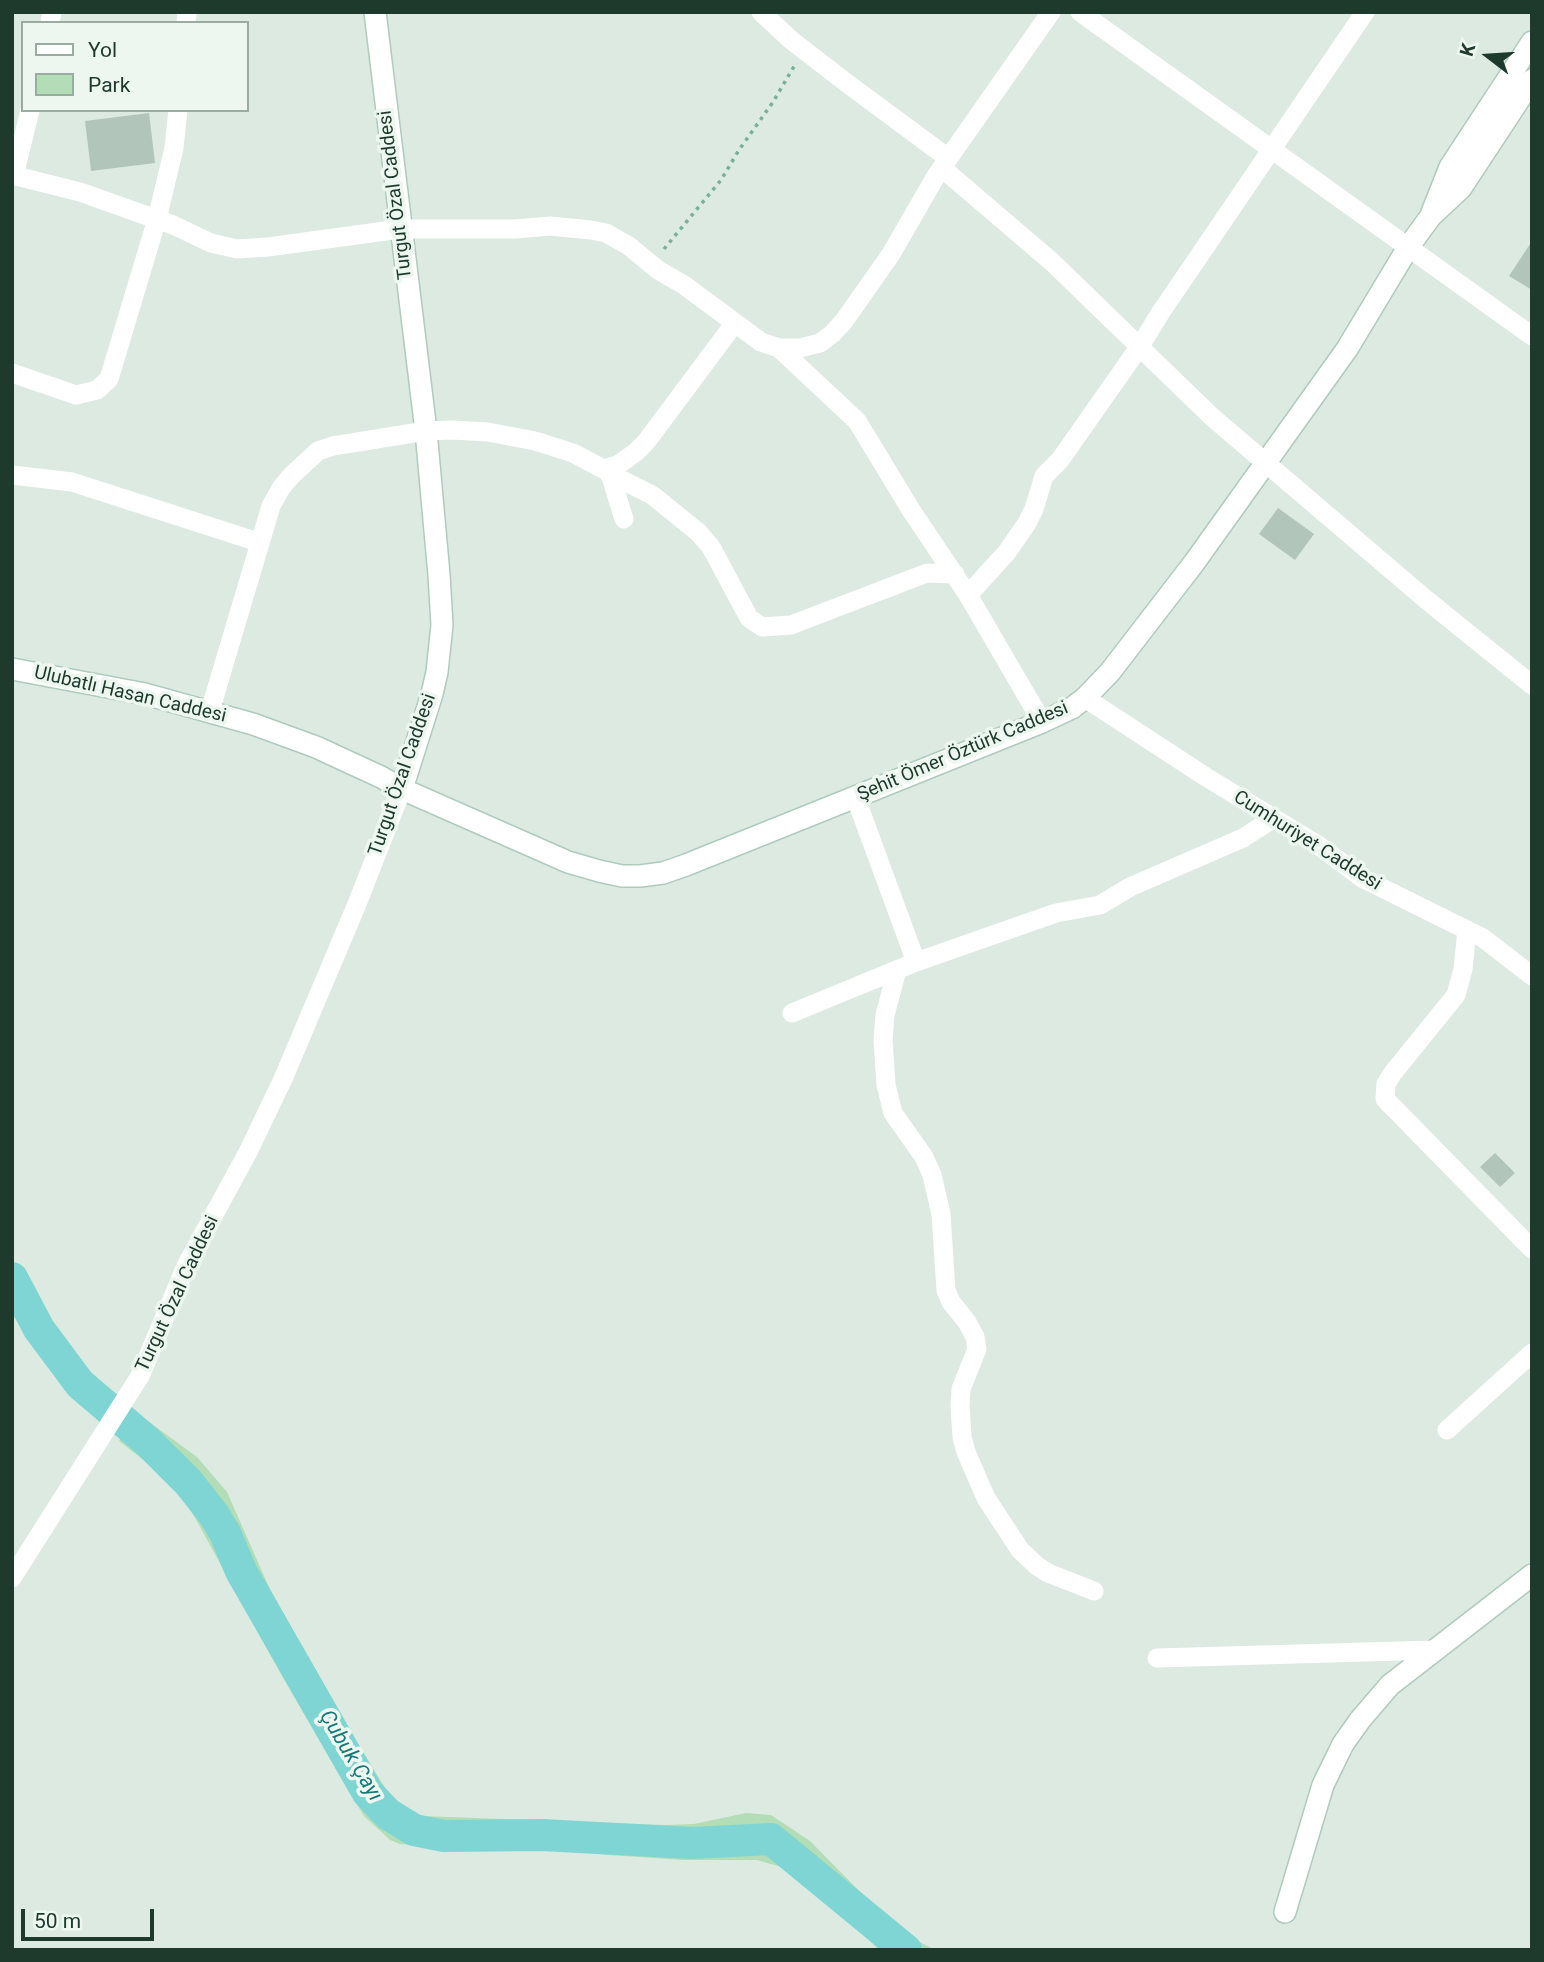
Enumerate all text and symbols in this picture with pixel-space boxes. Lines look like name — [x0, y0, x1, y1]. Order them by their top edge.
legend — [21, 21, 248, 112]
north arrow — [1453, 21, 1523, 91]
text: Yol — [88, 38, 117, 62]
text: K — [1455, 41, 1480, 59]
text: Park — [88, 73, 130, 97]
street label: Turgut Özal Caddesi — [374, 109, 418, 281]
street label: Ulubatlı Hasan Caddesi — [32, 662, 228, 728]
street label: Turgut Özal Caddesi — [365, 691, 441, 859]
street label: Şehit Ömer Öztürk Caddesi — [854, 697, 1072, 807]
street label: Cumhuriyet Caddesi — [1229, 786, 1385, 896]
street label: Turgut Özal Caddesi — [132, 1212, 224, 1376]
water label: Çubuk Çayı — [313, 1706, 387, 1806]
scale bar — [24, 1896, 158, 1940]
text: 50 m — [34, 1909, 81, 1933]

